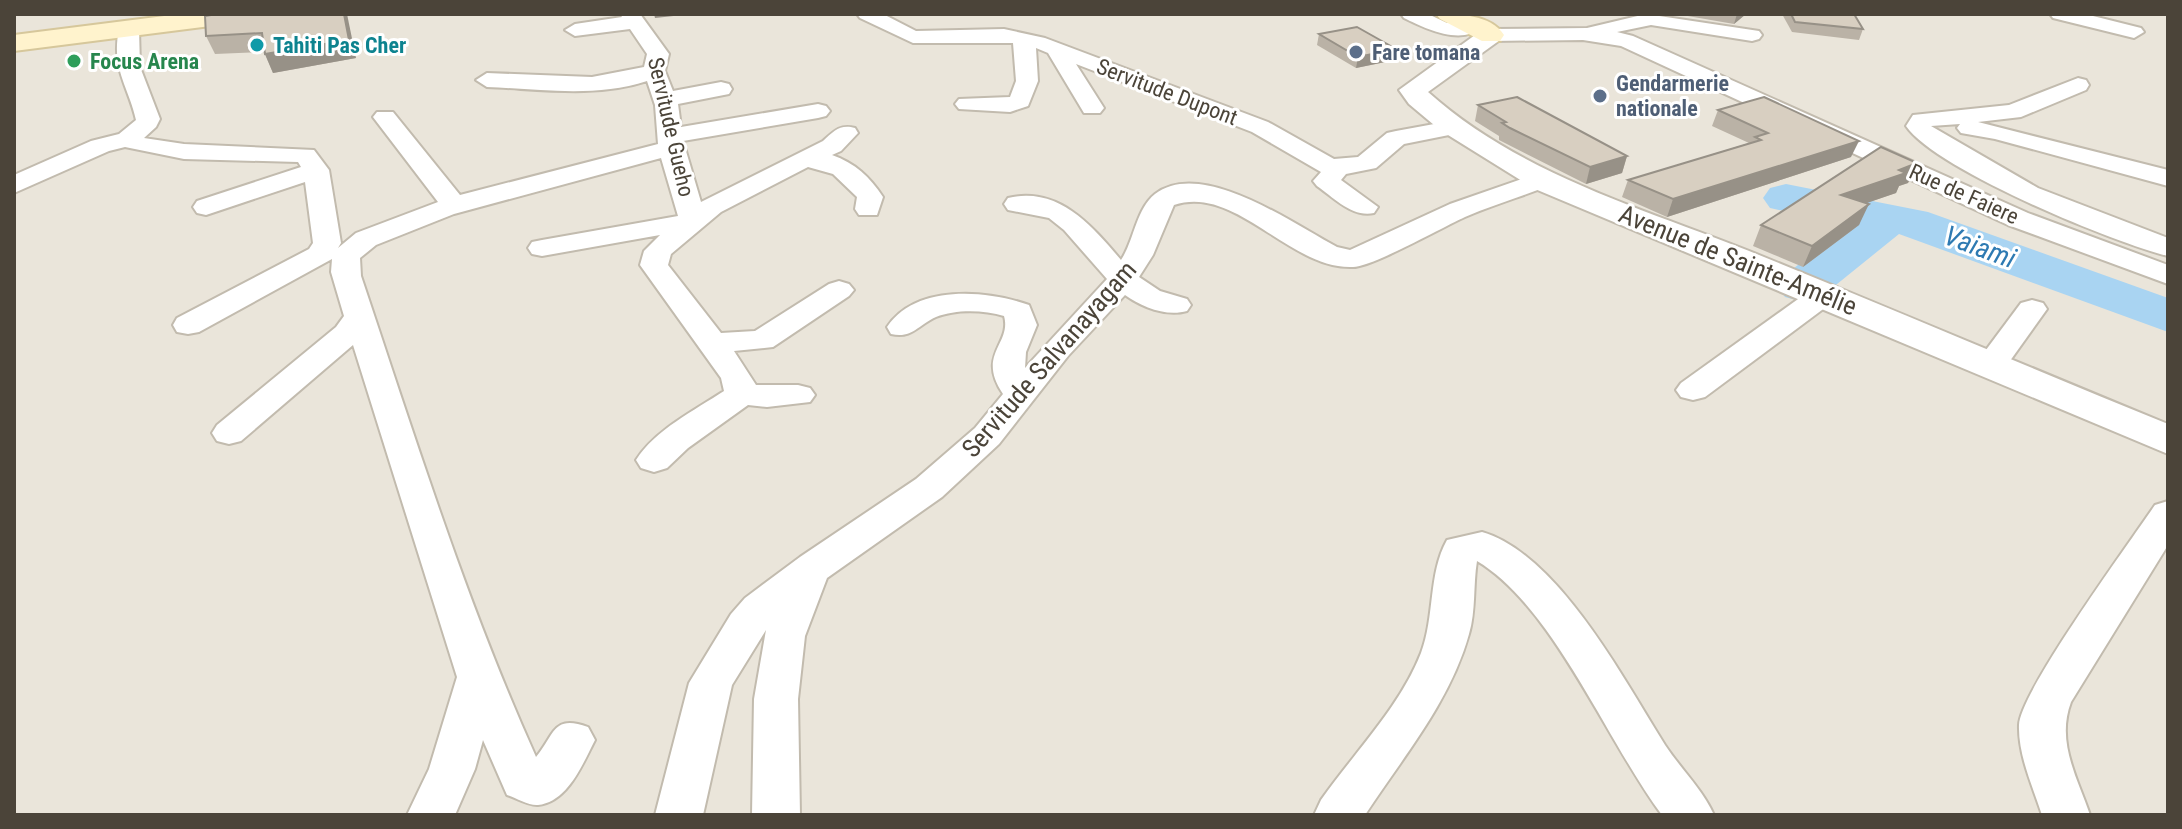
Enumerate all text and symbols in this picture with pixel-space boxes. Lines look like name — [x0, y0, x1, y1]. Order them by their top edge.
place label: Tahiti Pas Cher — [273, 33, 406, 58]
marker: Tahiti Pas Cher — [248, 36, 266, 54]
place label: Fare tomana — [1372, 40, 1480, 65]
marker: Fare tomana — [1347, 43, 1365, 61]
place label: Focus Arena — [90, 49, 199, 74]
marker: Focus Arena — [65, 52, 83, 70]
street label: Servitude Dupont — [1093, 54, 1241, 130]
street label: Servitude Gueho — [643, 55, 699, 199]
place label: Gendarmerie nationale — [1616, 71, 1729, 121]
marker: Gendarmerie nationale — [1591, 87, 1609, 105]
street label: Rue de Faiere — [1906, 159, 2022, 229]
street label: Avenue de Sainte-Amélie — [1615, 199, 1861, 321]
water label: Vaiami — [1940, 219, 2021, 275]
street label: Servitude Salvanayagam — [956, 255, 1142, 463]

